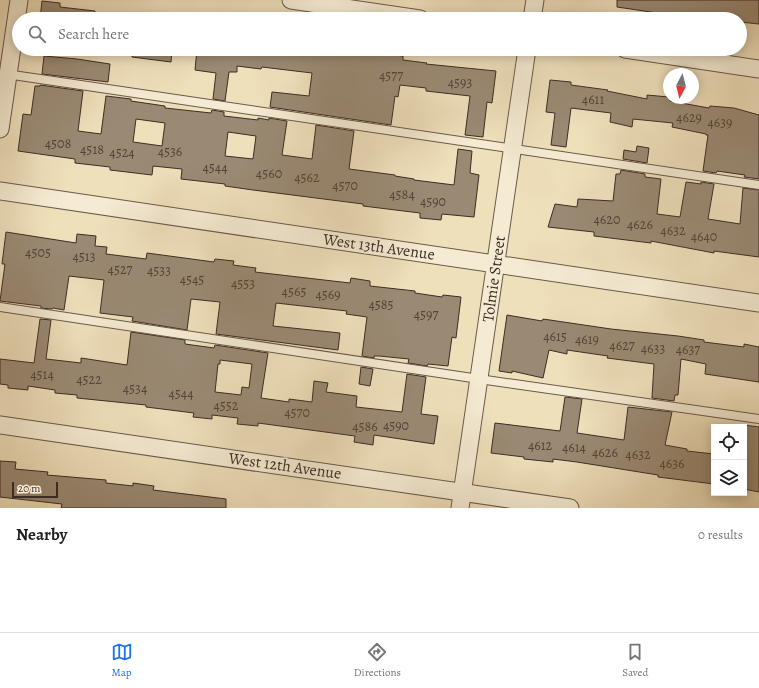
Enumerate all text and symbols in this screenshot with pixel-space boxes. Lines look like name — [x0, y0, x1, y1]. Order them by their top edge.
search box — [12, 12, 747, 56]
icon: search — [26, 23, 48, 45]
text: Search here — [58, 24, 129, 44]
house number: 4577 — [379, 66, 403, 85]
north arrow — [663, 68, 699, 104]
house number: 4593 — [448, 73, 472, 92]
house number: 4611 — [582, 90, 604, 109]
house number: 4629 — [676, 108, 702, 127]
house number: 4639 — [707, 113, 733, 132]
house number: 4508 — [45, 134, 72, 153]
house number: 4518 — [80, 140, 104, 159]
house number: 4536 — [158, 142, 182, 161]
house number: 4524 — [109, 143, 135, 162]
house number: 4544 — [202, 158, 228, 177]
house number: 4560 — [256, 164, 282, 183]
house number: 4562 — [294, 168, 320, 187]
house number: 4570 — [332, 176, 358, 195]
house number: 4584 — [389, 185, 415, 204]
house number: 4590 — [420, 192, 446, 211]
house number: 4620 — [594, 210, 620, 229]
house number: 4626 — [627, 215, 653, 234]
house number: 4632 — [660, 221, 686, 240]
house number: 4640 — [691, 227, 717, 246]
street label: West 13th Avenue — [321, 228, 436, 266]
street label: Tolmie Street — [477, 234, 511, 324]
house number: 4505 — [25, 243, 51, 262]
house number: 4513 — [73, 247, 96, 266]
house number: 4527 — [108, 260, 133, 279]
house number: 4533 — [147, 261, 171, 280]
house number: 4545 — [180, 270, 204, 289]
house number: 4553 — [231, 274, 255, 293]
house number: 4565 — [282, 282, 306, 301]
house number: 4569 — [315, 285, 341, 304]
house number: 4585 — [368, 295, 394, 314]
house number: 4597 — [414, 305, 438, 324]
house number: 4615 — [543, 327, 567, 346]
house number: 4619 — [575, 330, 599, 349]
house number: 4627 — [609, 336, 635, 355]
house number: 4633 — [641, 339, 665, 358]
house number: 4637 — [676, 340, 700, 359]
house number: 4514 — [30, 365, 54, 384]
house number: 4522 — [76, 370, 102, 389]
house number: 4534 — [123, 379, 147, 398]
house number: 4544 — [168, 384, 194, 403]
house number: 4552 — [213, 396, 239, 415]
house number: 4570 — [284, 403, 310, 422]
house number: 4590 — [383, 416, 409, 435]
house number: 4586 — [352, 417, 378, 436]
map controls — [711, 424, 747, 496]
button: locate — [711, 424, 747, 460]
house number: 4612 — [528, 436, 552, 455]
house number: 4614 — [562, 438, 586, 457]
house number: 4626 — [592, 443, 618, 462]
house number: 4632 — [625, 445, 651, 464]
street label: West 12th Avenue — [226, 447, 343, 485]
house number: 4636 — [659, 454, 685, 473]
button: layers — [711, 460, 747, 496]
scale bar — [12, 480, 58, 499]
text: 20 m — [18, 481, 40, 496]
text: Nearby — [16, 523, 67, 546]
text: 0 results — [698, 526, 743, 543]
tab: Map — [111, 641, 133, 680]
tab: Directions — [354, 641, 401, 680]
tab: Saved — [622, 641, 648, 680]

